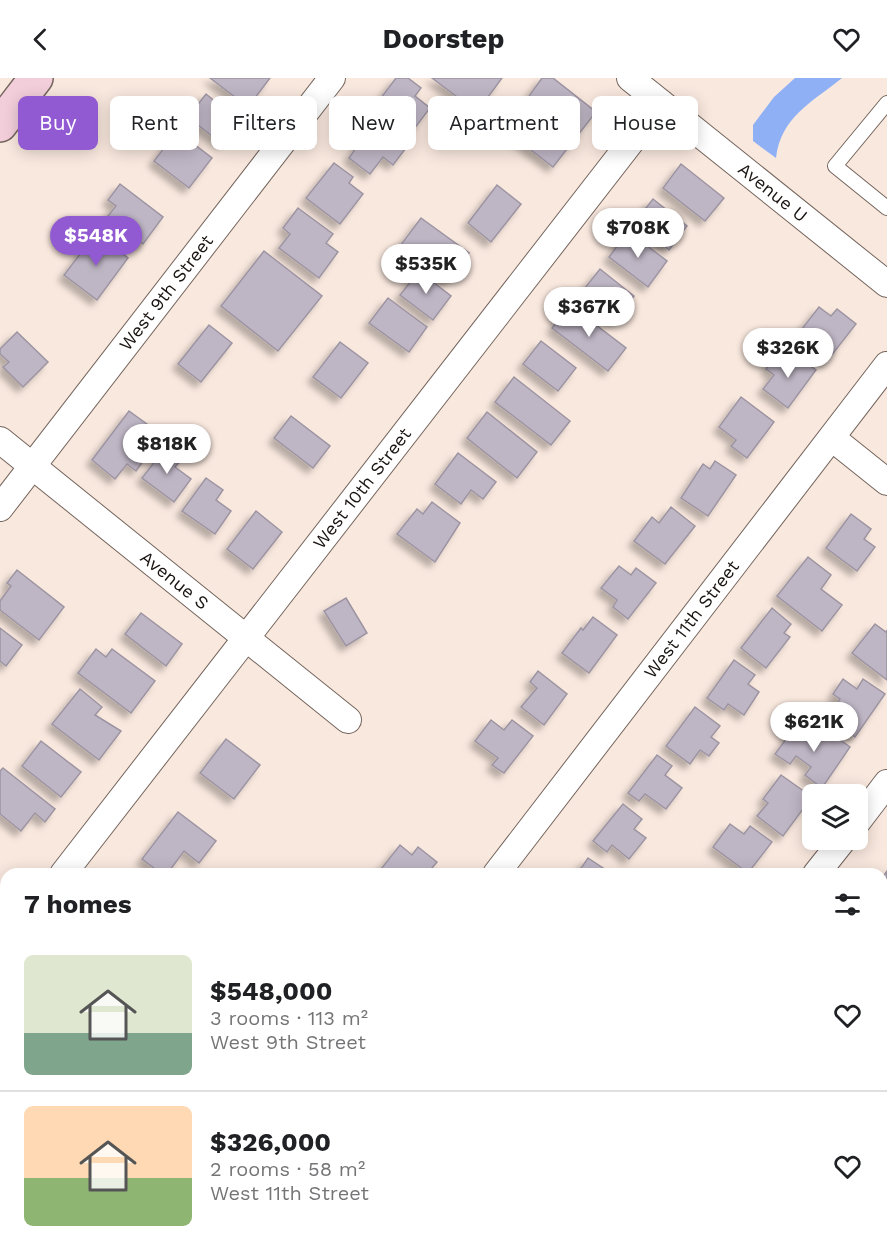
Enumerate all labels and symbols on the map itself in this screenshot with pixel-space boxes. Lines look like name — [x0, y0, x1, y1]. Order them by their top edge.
street label: Avenue U — [734, 158, 812, 226]
pin: $708K — [596, 208, 680, 259]
pin: $548K — [54, 216, 138, 267]
street label: West 9th Street — [115, 230, 217, 354]
pin: $535K — [384, 244, 468, 295]
pin: $367K — [547, 287, 631, 338]
pin: $326K — [746, 328, 830, 379]
street label: West 10th Street — [308, 423, 415, 553]
pin: $818K — [125, 424, 209, 475]
street label: Avenue S — [137, 546, 213, 614]
street label: West 11th Street — [639, 556, 743, 682]
pin: $621K — [772, 702, 856, 753]

